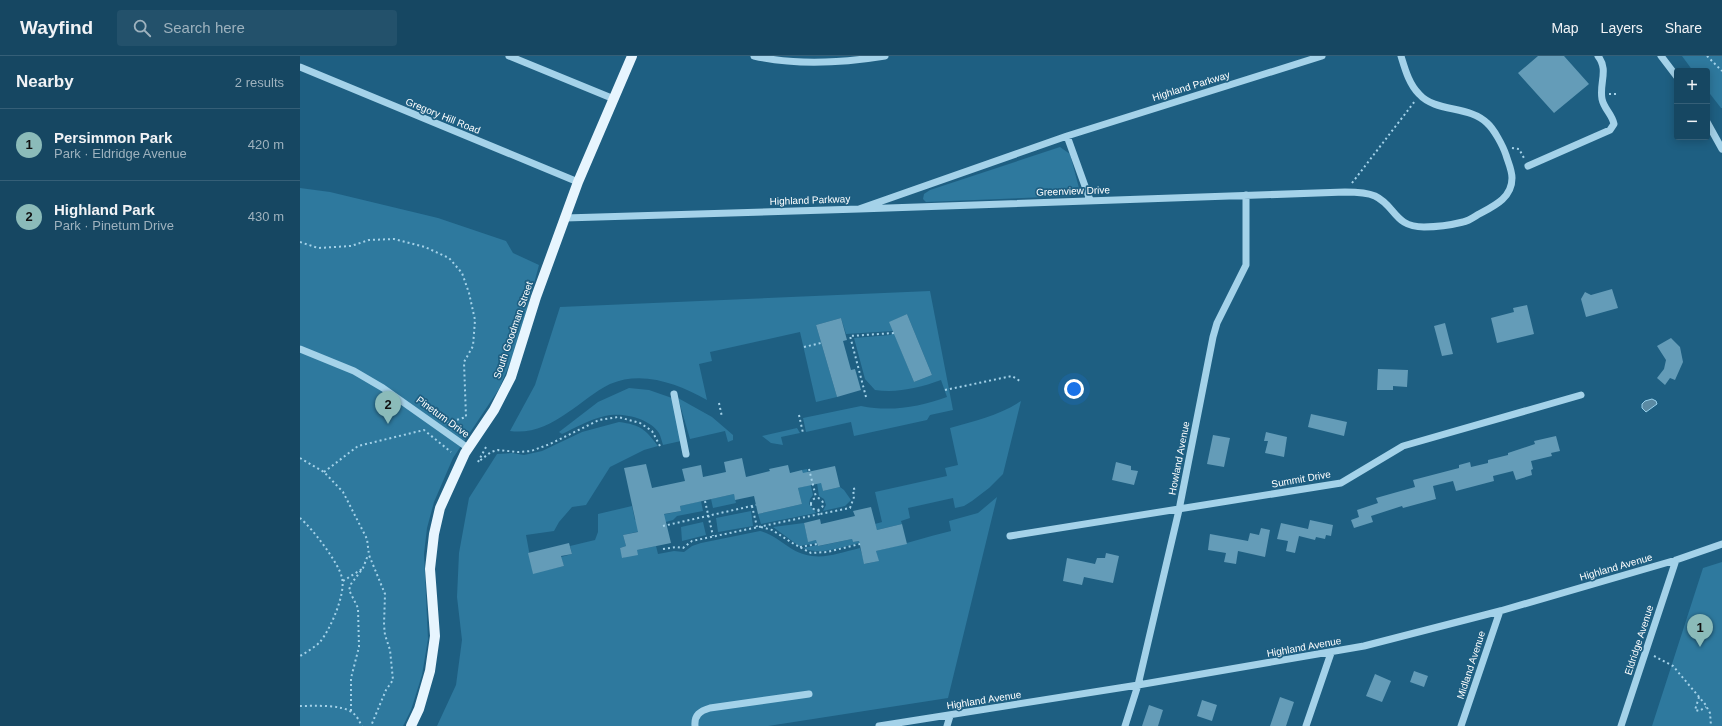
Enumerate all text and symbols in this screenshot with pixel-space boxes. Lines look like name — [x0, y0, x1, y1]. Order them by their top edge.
search box — [117, 10, 397, 46]
text: Wayfind — [20, 17, 93, 38]
icon: search — [131, 17, 153, 39]
text: Search here — [163, 19, 245, 36]
text: Map — [1551, 20, 1579, 36]
text: Layers — [1601, 20, 1643, 36]
text: Share — [1665, 20, 1702, 36]
map controls — [1674, 68, 1710, 140]
button: + — [1674, 68, 1710, 104]
street label: Highland Parkway — [1151, 69, 1231, 103]
text: Nearby — [16, 72, 74, 91]
text: 2 results — [235, 75, 284, 90]
street label: Gregory Hill Road — [404, 96, 482, 136]
button: − — [1674, 104, 1710, 140]
text: Persimmon Park — [54, 129, 172, 146]
text: 1 — [25, 137, 33, 152]
text: 420 m — [248, 137, 284, 152]
text: Park · Eldridge Avenue — [54, 146, 187, 161]
street label: Greenview Drive — [1036, 184, 1111, 198]
street label: Highland Parkway — [770, 193, 850, 207]
text: Highland Park — [54, 201, 155, 218]
text: 2 — [25, 209, 33, 224]
text: 430 m — [248, 209, 284, 224]
text: Park · Pinetum Drive — [54, 218, 174, 233]
street label: South Goodman Street — [491, 280, 535, 380]
your location — [1064, 379, 1084, 399]
pin: 2 — [375, 391, 401, 424]
street label: Pinetum Drive — [414, 394, 472, 440]
street label: Howland Avenue — [1166, 420, 1192, 496]
street label: Summit Drive — [1270, 468, 1332, 490]
street label: Highland Avenue — [1578, 551, 1654, 583]
street label: Eldridge Avenue — [1623, 603, 1656, 676]
pin: 1 — [1687, 614, 1713, 647]
street label: Midland Avenue — [1455, 629, 1487, 700]
street label: Highland Avenue — [1266, 635, 1343, 659]
street label: Highland Avenue — [946, 689, 1023, 711]

